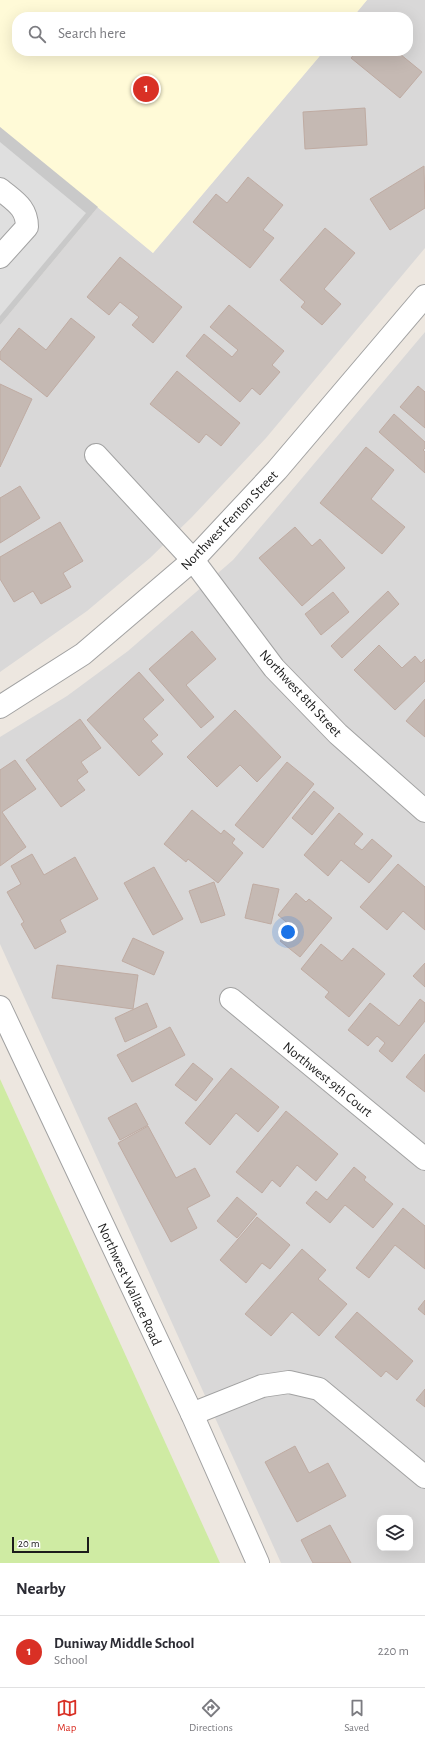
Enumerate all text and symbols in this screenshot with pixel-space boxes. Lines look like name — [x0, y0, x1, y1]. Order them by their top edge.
search box — [12, 12, 413, 56]
icon: search — [26, 23, 48, 45]
text: Search here — [58, 26, 126, 41]
pin: 1 — [133, 74, 159, 104]
street label: Northwest Fenton Street — [179, 468, 281, 573]
street label: Northwest 8th Street — [257, 647, 344, 740]
your location — [278, 922, 298, 942]
street label: Northwest 9th Court — [280, 1040, 375, 1120]
street label: Northwest Wallace Road — [95, 1221, 164, 1348]
map controls — [377, 1515, 413, 1551]
button: layers — [377, 1515, 413, 1551]
scale bar — [12, 1535, 89, 1554]
text: 20 m — [18, 1538, 39, 1549]
text: Nearby — [16, 1580, 66, 1597]
text: Duniway Middle School — [54, 1636, 194, 1651]
text: 1 — [27, 1645, 31, 1658]
text: 220 m — [378, 1645, 409, 1658]
text: School — [54, 1654, 88, 1667]
tab: Map — [56, 1697, 78, 1734]
tab: Directions — [189, 1697, 233, 1734]
tab: Saved — [344, 1697, 369, 1734]

